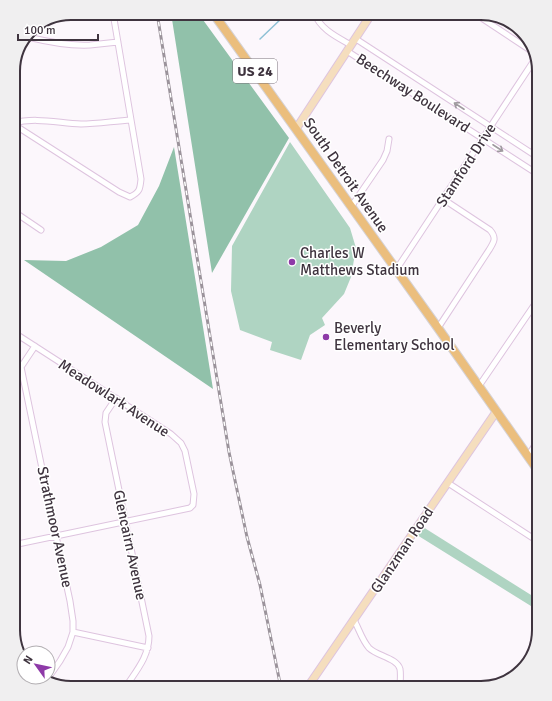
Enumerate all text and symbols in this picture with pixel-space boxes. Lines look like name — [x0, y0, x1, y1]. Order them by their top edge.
scale bar — [18, 16, 98, 42]
text: 100 m — [24, 23, 56, 38]
street label: Beechway Boulevard — [353, 50, 473, 136]
road number: US 24 — [233, 59, 277, 83]
one-way arrow — [454, 102, 465, 110]
street label: South Detroit Avenue — [300, 114, 392, 236]
street label: Stamford Drive — [432, 120, 500, 210]
one-way arrow — [492, 144, 503, 152]
place label: Charles W Matthews Stadium — [300, 244, 420, 279]
marker: Charles W Matthews Stadium — [287, 257, 297, 267]
place label: Beverly Elementary School — [334, 319, 455, 354]
marker: Beverly Elementary School — [321, 332, 331, 342]
street label: Meadowlark Avenue — [55, 355, 173, 441]
street label: Strathmoor Avenue — [33, 465, 77, 589]
street label: Glencairn Avenue — [110, 488, 150, 602]
street label: Glanzman Road — [367, 504, 437, 596]
north arrow — [16, 645, 56, 685]
text: N — [20, 653, 36, 667]

